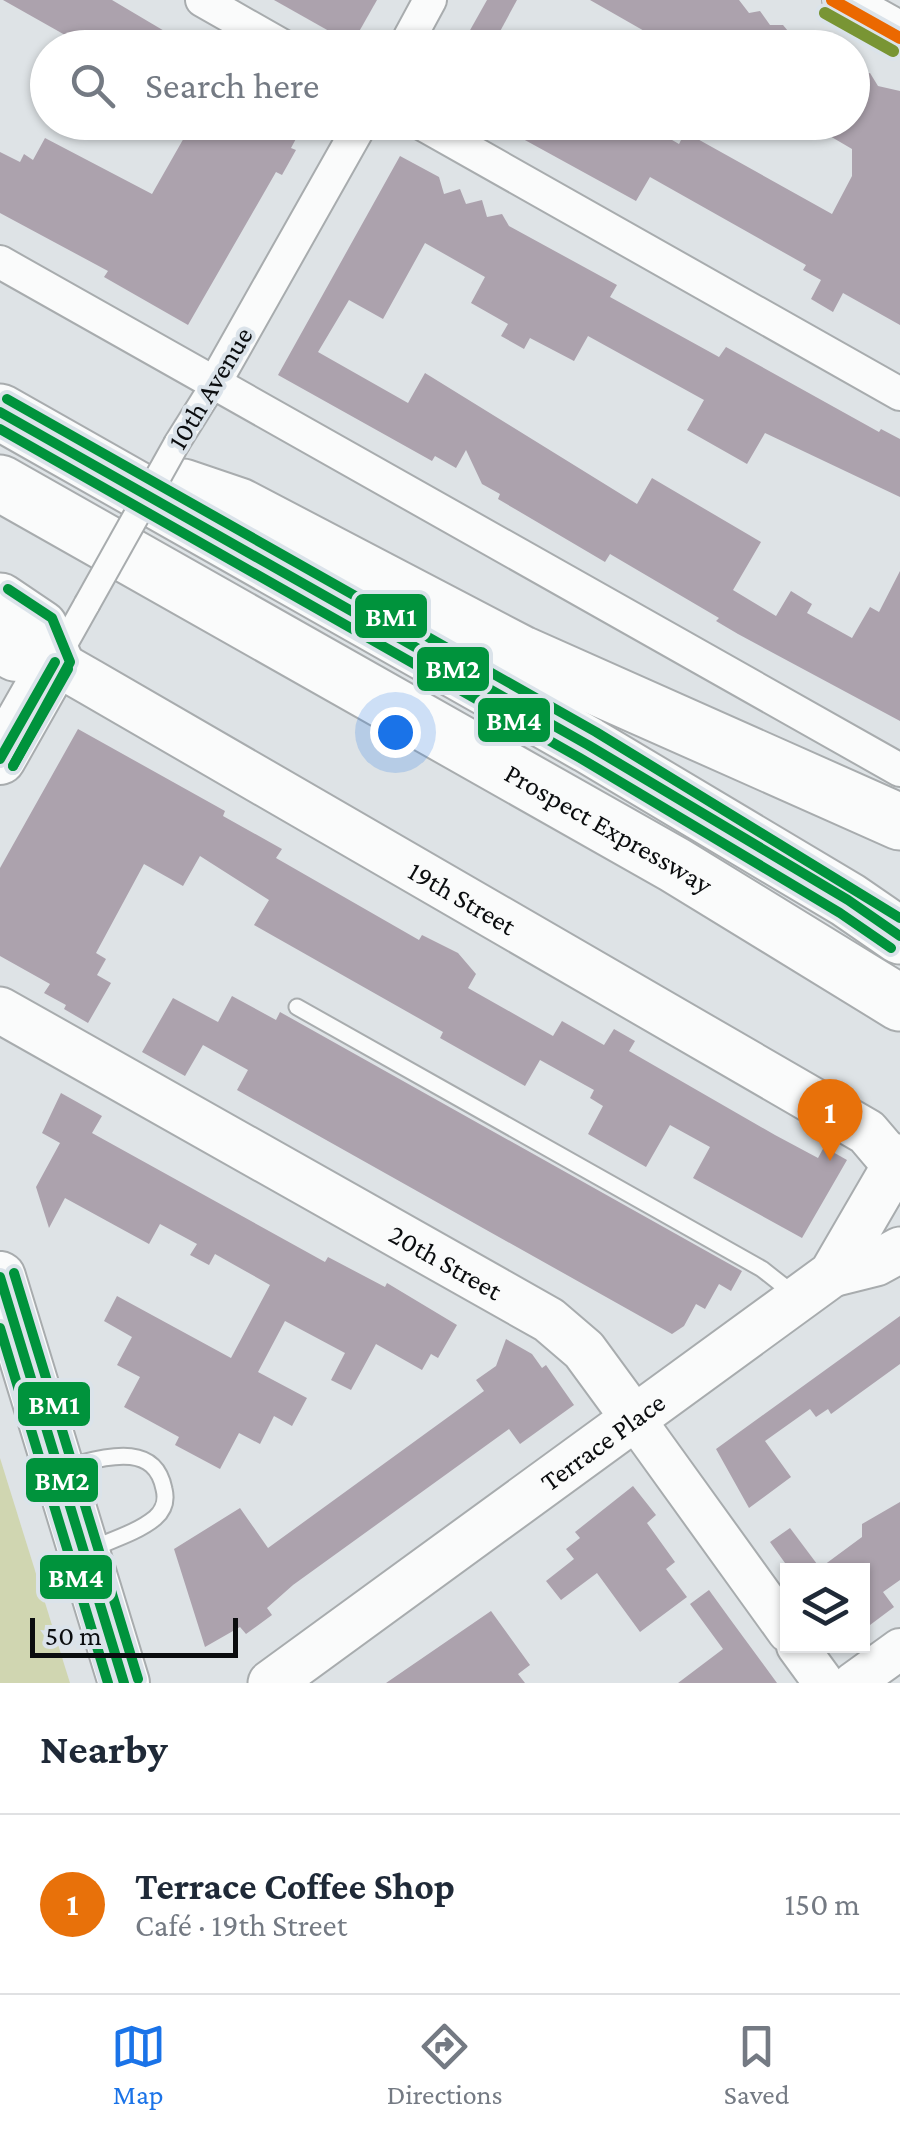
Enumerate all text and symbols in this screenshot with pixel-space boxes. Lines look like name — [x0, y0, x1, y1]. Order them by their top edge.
search box — [30, 30, 870, 140]
icon: search — [65, 58, 120, 113]
text: Search here — [145, 64, 319, 106]
street label: 10th Avenue — [161, 321, 259, 455]
line badge: BM1 — [353, 592, 429, 640]
text: BM1 — [365, 601, 417, 632]
line badge: BM2 — [415, 645, 491, 693]
text: BM2 — [425, 653, 481, 684]
line badge: BM4 — [476, 696, 552, 744]
text: BM4 — [486, 705, 542, 736]
your location — [370, 707, 421, 758]
street label: Prospect Expressway — [500, 757, 719, 900]
street label: 19th Street — [403, 855, 522, 941]
pin: 1 — [798, 1078, 862, 1161]
street label: 20th Street — [384, 1218, 508, 1306]
line badge: BM1 — [16, 1380, 92, 1428]
street label: Terrace Place — [534, 1386, 670, 1497]
text: BM1 — [28, 1389, 80, 1420]
line badge: BM2 — [24, 1456, 100, 1504]
text: BM2 — [34, 1465, 90, 1496]
line badge: BM4 — [38, 1553, 114, 1601]
text: BM4 — [48, 1562, 104, 1593]
map controls — [780, 1563, 870, 1653]
button: layers — [780, 1563, 870, 1653]
scale bar — [30, 1613, 238, 1658]
text: 50 m — [45, 1620, 102, 1651]
text: Nearby — [40, 1725, 168, 1772]
text: Terrace Coffee Shop — [135, 1865, 455, 1907]
text: 1 — [67, 1886, 78, 1922]
text: 150 m — [784, 1886, 860, 1922]
text: Café · 19th Street — [135, 1907, 347, 1943]
tab: Map — [111, 2019, 166, 2110]
tab: Directions — [387, 2019, 503, 2110]
tab: Saved — [724, 2019, 789, 2110]

